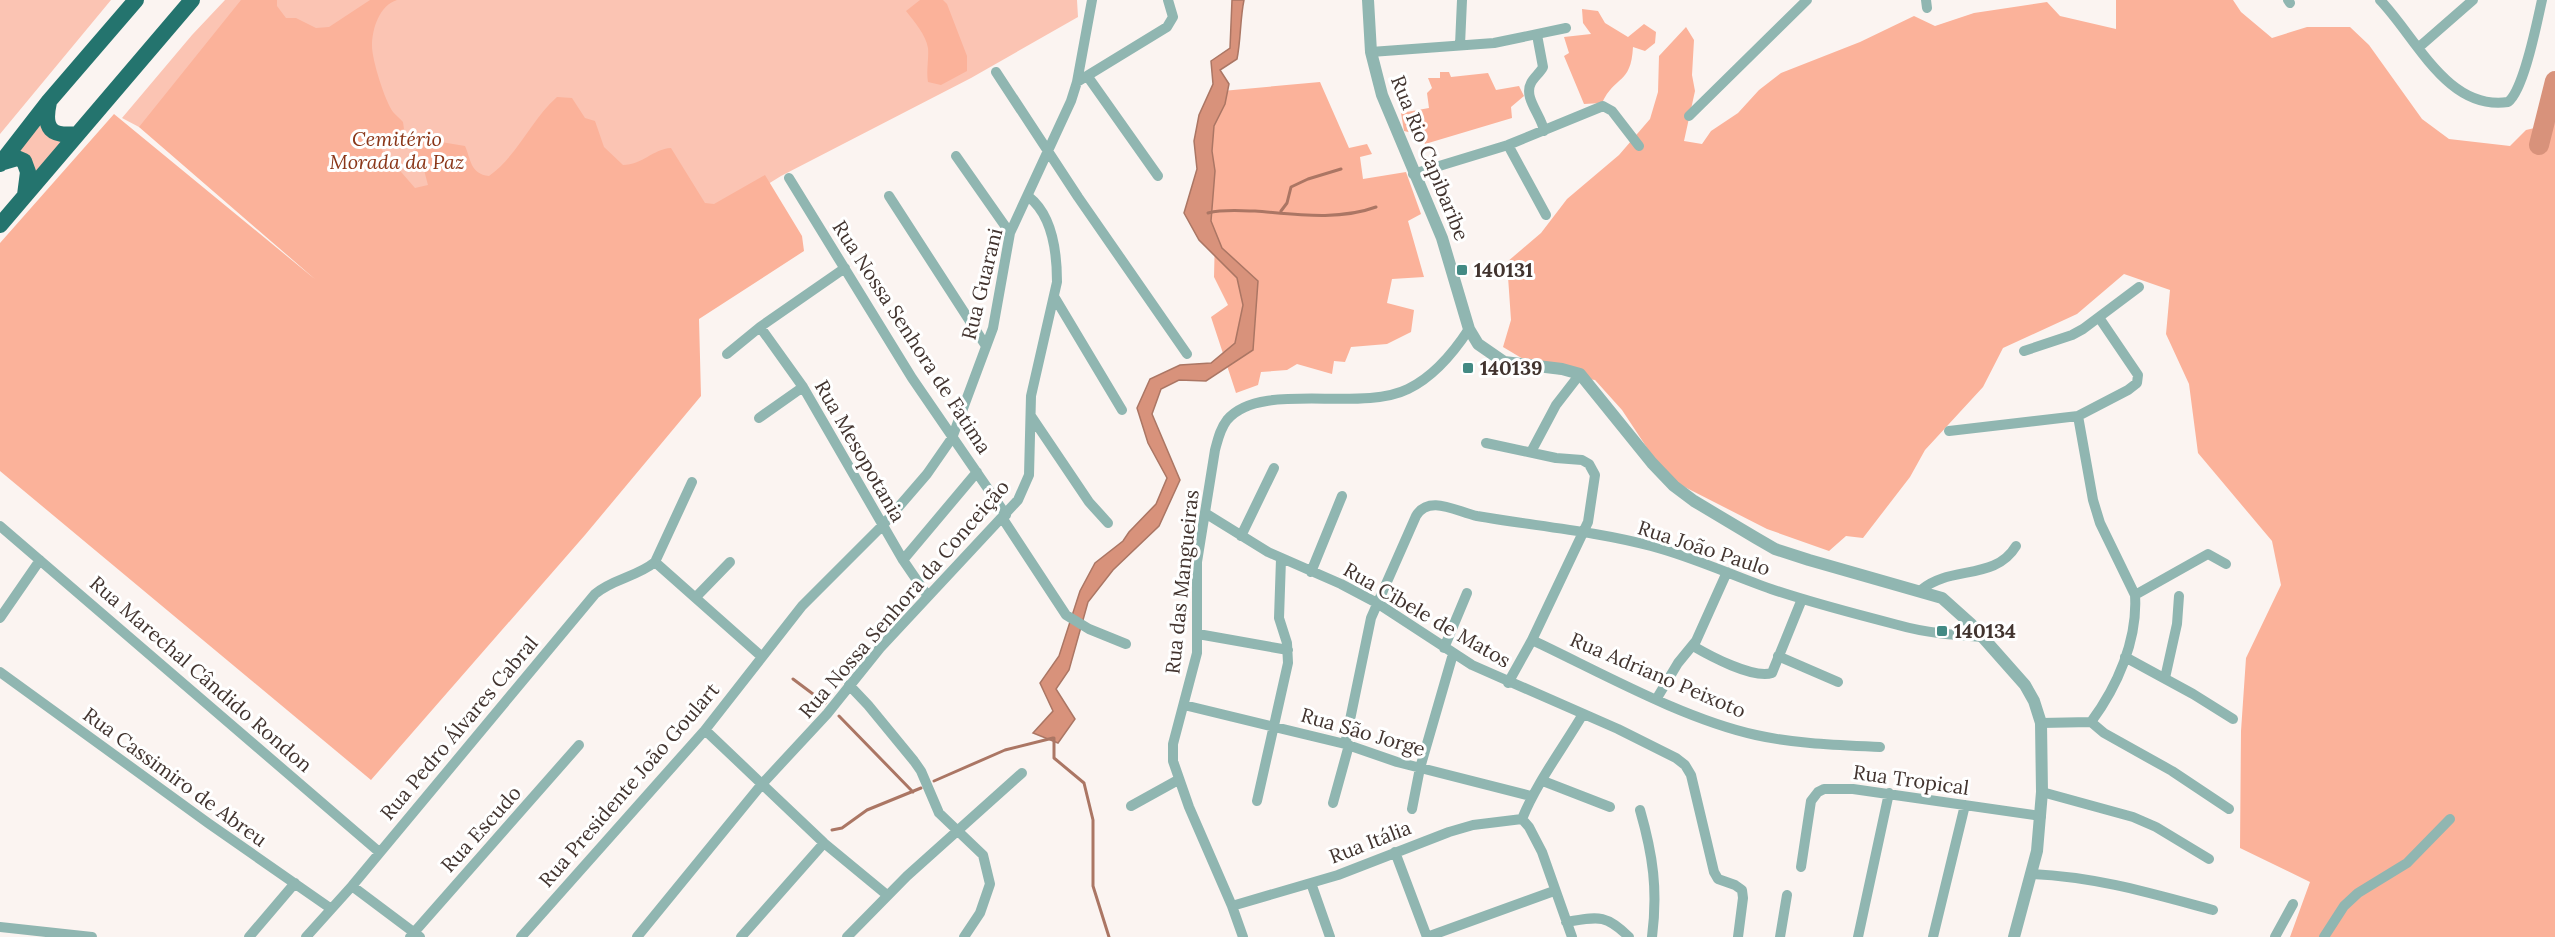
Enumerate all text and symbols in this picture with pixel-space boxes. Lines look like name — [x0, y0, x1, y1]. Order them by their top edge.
street label: Rua Rio Capibaribe — [1386, 72, 1475, 244]
park label: Cemitério Morada da Paz — [330, 126, 464, 174]
street label: Rua Nossa Senhora de Fatima — [828, 215, 997, 458]
street label: Rua Guarani — [956, 225, 1007, 342]
place label: 140131 — [1474, 257, 1533, 282]
marker: 140131 — [1455, 263, 1469, 277]
place label: 140139 — [1480, 355, 1543, 380]
marker: 140139 — [1461, 361, 1475, 375]
street label: Rua Mesopotania — [810, 375, 911, 526]
street label: Rua Nossa Senhora da Conceição — [793, 474, 1014, 723]
street label: Rua das Mangueiras — [1159, 489, 1204, 675]
street label: Rua João Paulo — [1635, 514, 1773, 581]
street label: Rua Cibele de Matos — [1339, 556, 1515, 673]
street label: Rua Marechal Cândido Rondon — [85, 570, 318, 777]
place label: 140134 — [1954, 618, 2016, 643]
marker: 140134 — [1935, 624, 1949, 638]
street label: Rua Adriano Peixoto — [1567, 626, 1750, 723]
street label: Rua Pedro Álvares Cabral — [374, 631, 543, 825]
street label: Rua Presidente João Goulart — [533, 677, 724, 892]
street label: Rua Cassimiro de Abreu — [79, 702, 272, 852]
street label: Rua São Jorge — [1298, 702, 1428, 761]
street label: Rua Tropical — [1852, 759, 1971, 800]
street label: Rua Escudo — [435, 780, 526, 877]
street label: Rua Itália — [1325, 814, 1414, 869]

